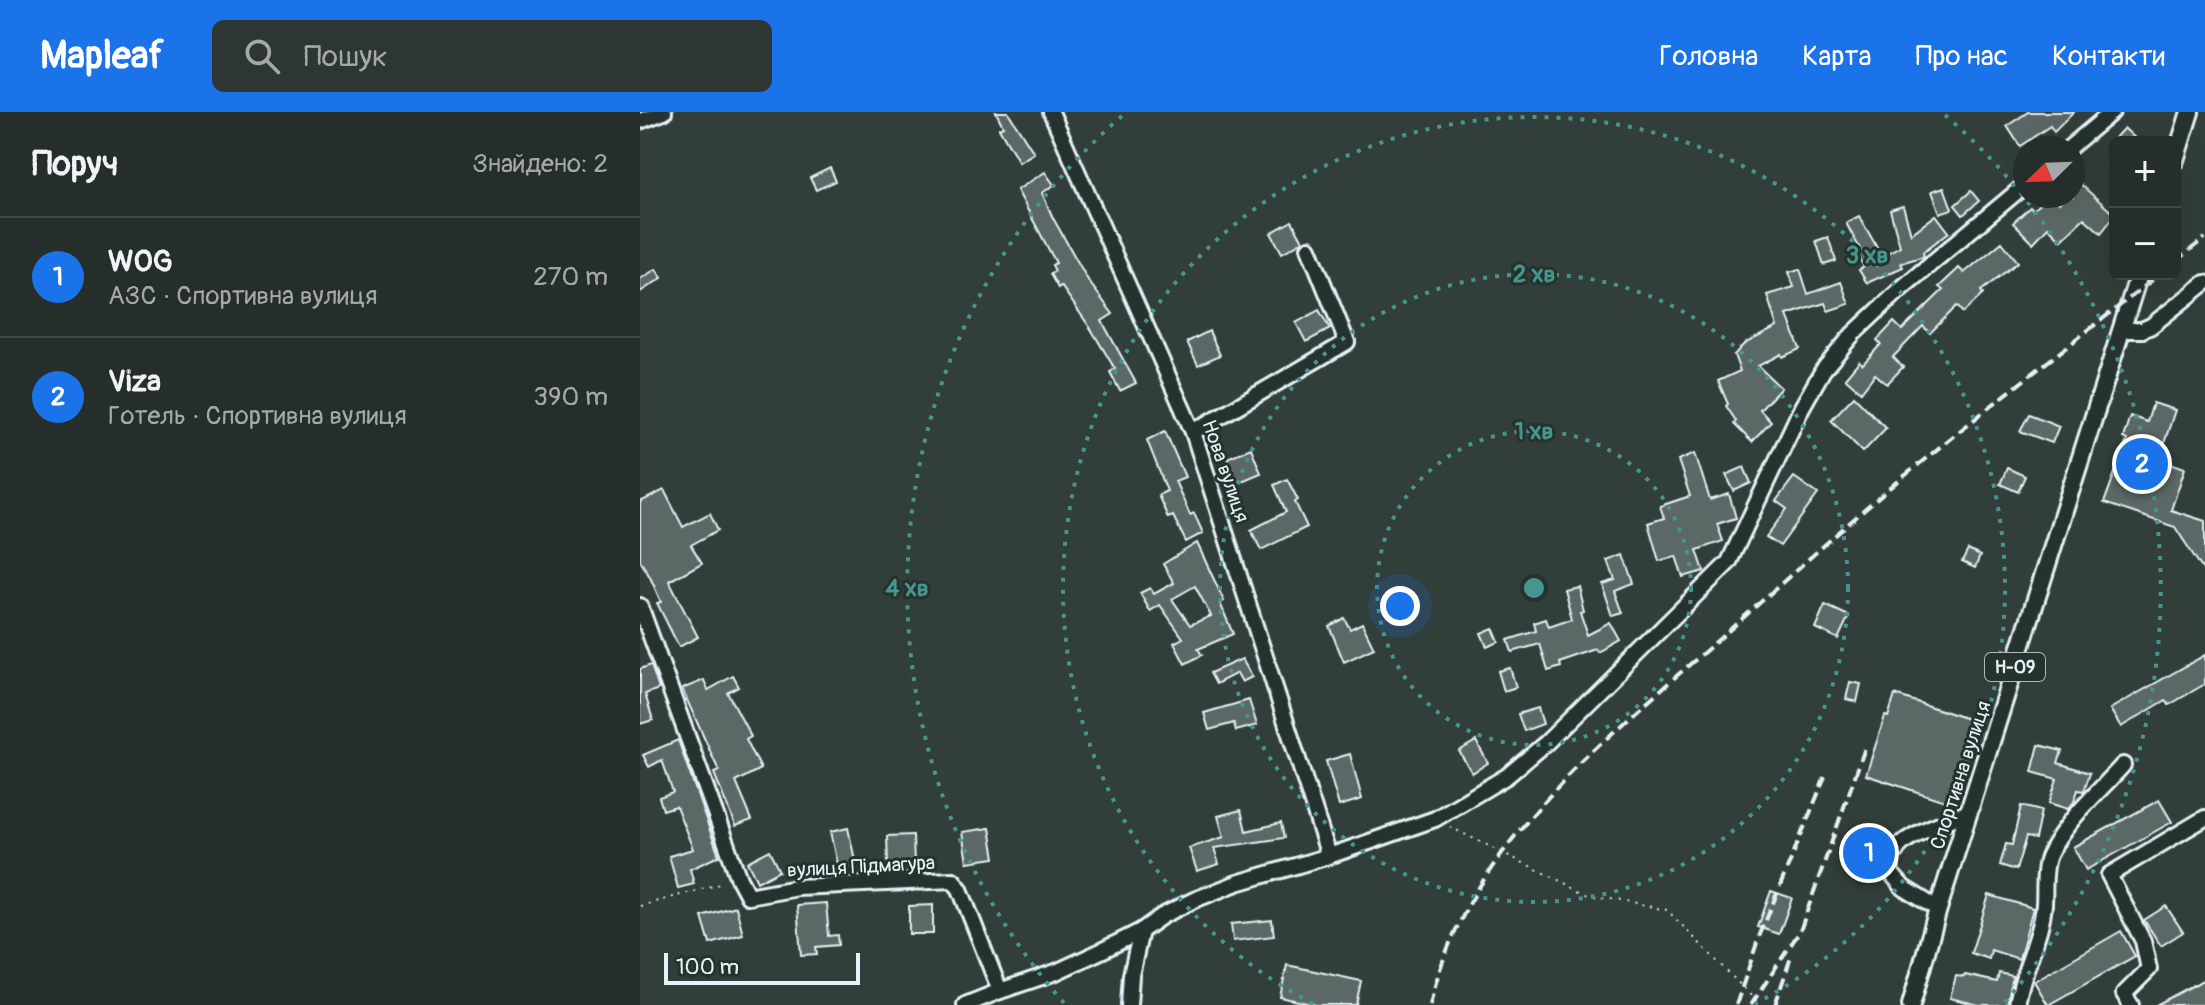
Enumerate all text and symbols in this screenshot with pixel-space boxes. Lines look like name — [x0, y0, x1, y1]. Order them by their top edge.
search box — [212, 20, 772, 92]
text: Mapleaf — [40, 32, 164, 80]
icon: search — [240, 34, 284, 78]
text: Пошук — [304, 38, 387, 75]
text: Головна — [1659, 39, 1758, 74]
text: Карта — [1802, 39, 1872, 74]
text: Про нас — [1916, 39, 2008, 74]
text: Контакти — [2052, 39, 2165, 74]
north arrow — [2013, 136, 2085, 208]
map controls — [2109, 136, 2181, 280]
button: + — [2109, 136, 2181, 208]
text: Поруч — [32, 143, 118, 186]
text: Знайдено: 2 — [472, 148, 608, 180]
button: − — [2109, 208, 2181, 280]
text: 3 хв — [1846, 241, 1888, 270]
text: WOG — [108, 243, 173, 280]
text: 2 хв — [1513, 260, 1555, 289]
text: 1 — [53, 261, 63, 293]
text: 270 m — [533, 261, 608, 293]
text: АЗС · Спортивна вулиця — [108, 280, 377, 312]
text: Viza — [108, 363, 161, 400]
text: 2 — [51, 381, 65, 413]
text: 390 m — [534, 381, 608, 413]
text: Готель · Спортивна вулиця — [108, 400, 407, 432]
street label: Нова вулиця — [1196, 417, 1255, 526]
text: 1 хв — [1515, 417, 1553, 446]
pin: 2 — [2116, 434, 2168, 494]
text: 4 хв — [886, 574, 928, 603]
centre of rings — [1520, 574, 1548, 602]
your location — [1380, 586, 1420, 626]
road number: Н-09 — [1985, 653, 2045, 681]
street label: Спортивна вулиця — [1925, 698, 1996, 853]
pin: 1 — [1843, 823, 1895, 883]
street label: вулиця Підмагура — [786, 850, 936, 883]
scale bar — [664, 949, 860, 985]
text: 100 m — [676, 953, 739, 981]

